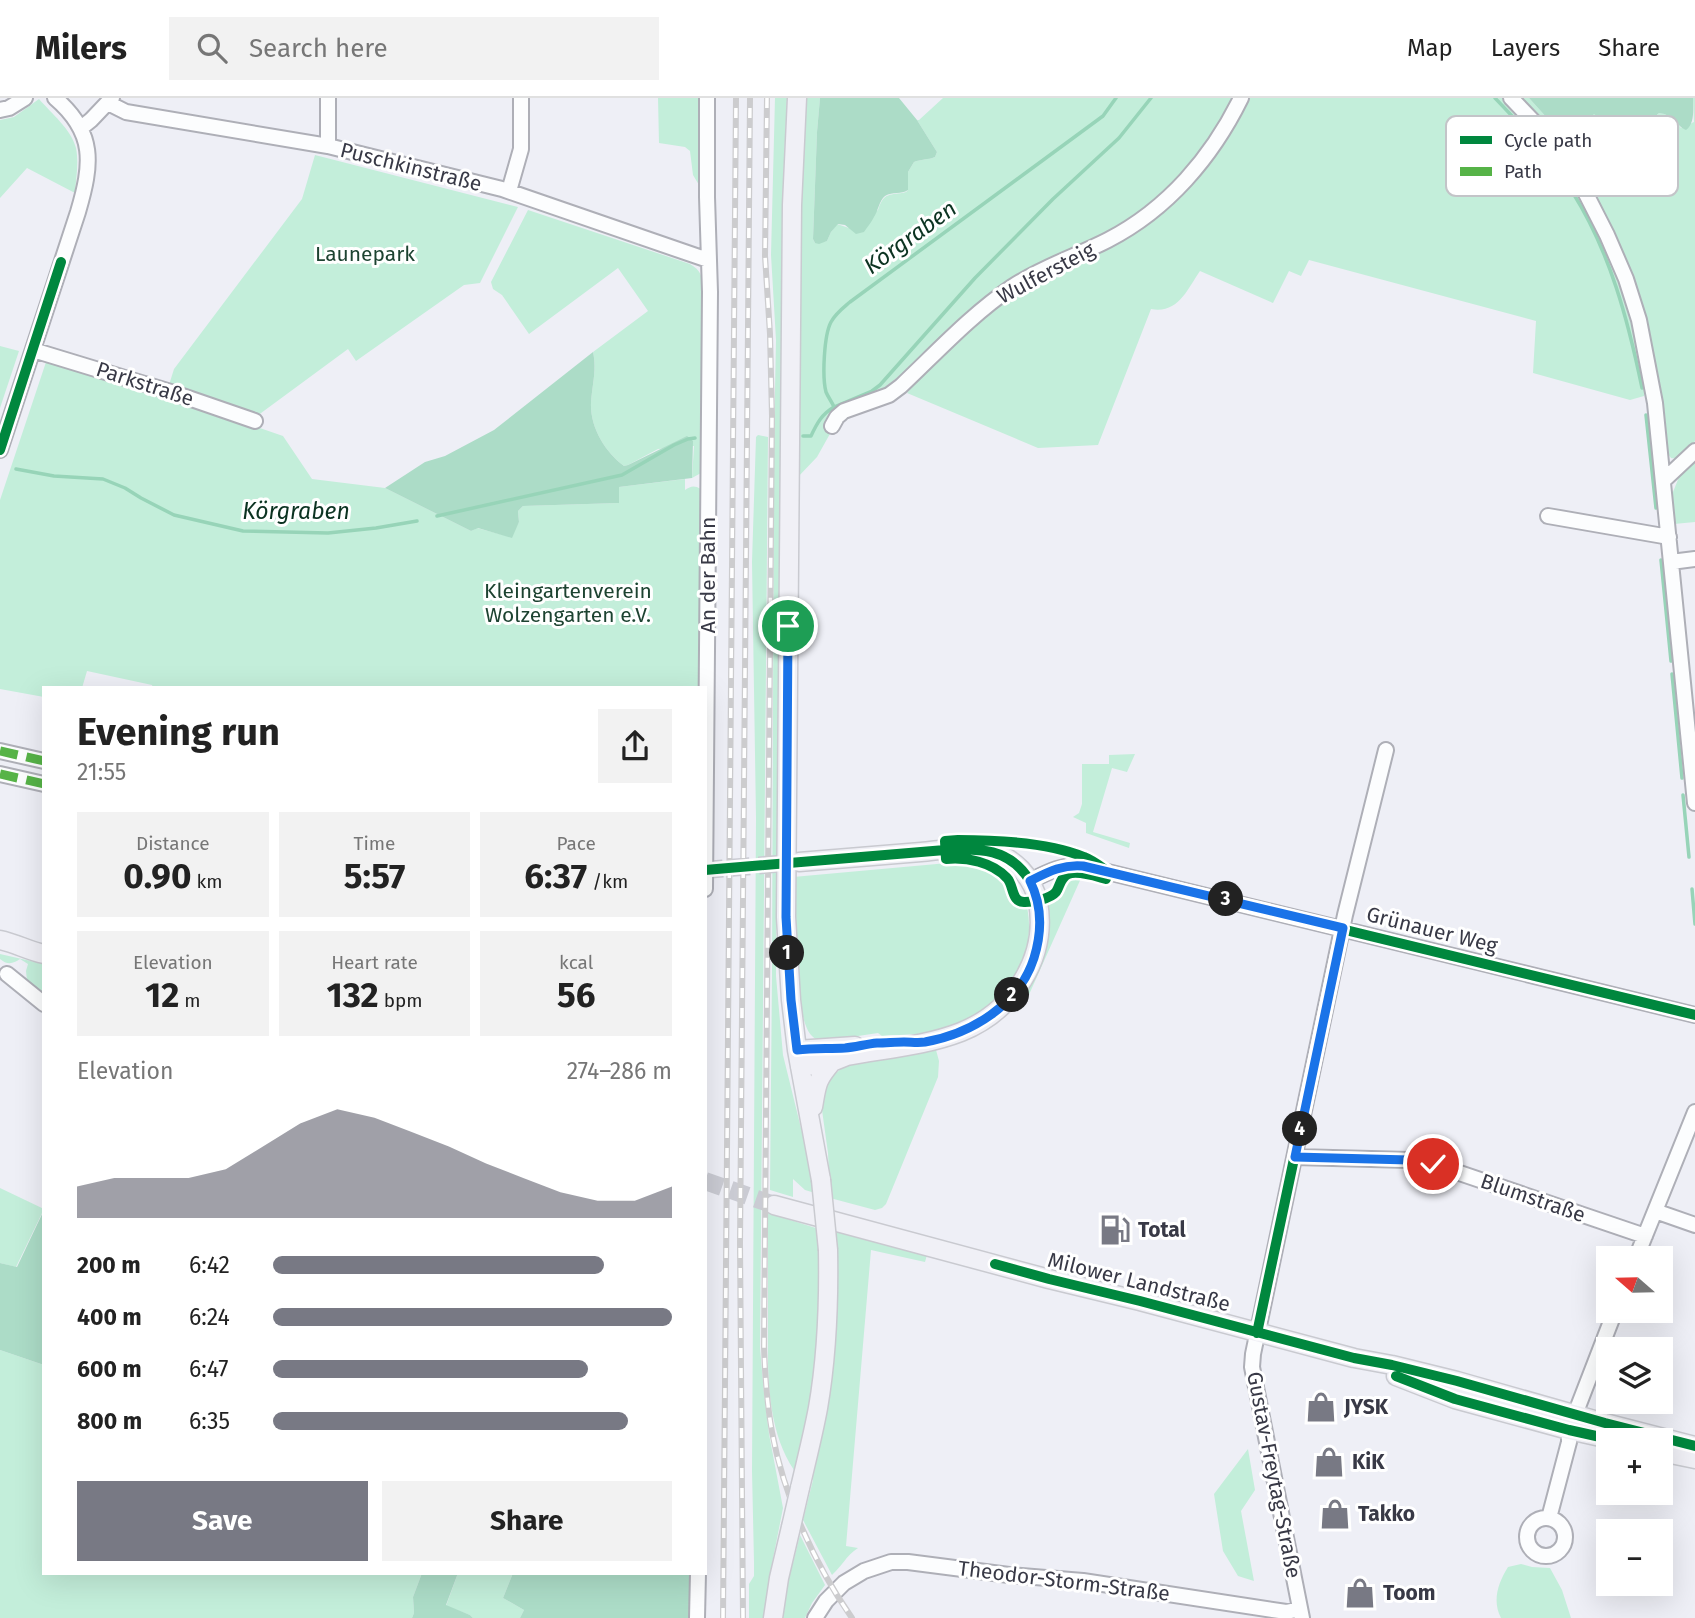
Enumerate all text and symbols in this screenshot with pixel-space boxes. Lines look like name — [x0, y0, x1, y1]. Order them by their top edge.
search box — [169, 17, 659, 80]
text: Milers — [35, 28, 127, 68]
icon: search — [193, 29, 231, 67]
text: Search here — [249, 33, 388, 64]
text: Map — [1407, 34, 1453, 62]
text: Layers — [1491, 34, 1560, 62]
text: Share — [1598, 34, 1660, 62]
legend — [1446, 116, 1678, 196]
text: Cycle path — [1504, 129, 1592, 152]
street label: Puschkinstraße — [337, 137, 485, 197]
text: Path — [1504, 160, 1542, 183]
water label: Körgraben — [858, 194, 962, 280]
street label: Wulfersteig — [993, 236, 1099, 310]
park label: Launepark — [315, 241, 415, 267]
street label: Parkstraße — [93, 356, 197, 412]
water label: Körgraben — [242, 497, 350, 525]
street label: An der Bahn — [695, 517, 721, 633]
park label: Kleingartenverein Wolzengarten e.V. — [484, 578, 652, 628]
pin — [758, 596, 818, 656]
icon: arrive — [769, 607, 807, 645]
text: Evening run — [77, 709, 280, 755]
button: share — [598, 709, 672, 783]
text: 21:55 — [77, 758, 126, 786]
text: Distance — [136, 832, 210, 855]
text: Time — [354, 832, 395, 855]
text: Pace — [556, 832, 596, 855]
text: 0.90 — [123, 855, 191, 897]
text: 5:57 — [344, 855, 405, 897]
text: 6:37 — [524, 855, 587, 897]
text: km — [191, 870, 222, 893]
text: /km — [587, 870, 628, 893]
pin: 3 — [1208, 882, 1244, 916]
text: 3 — [1221, 887, 1230, 910]
street label: Grünauer Weg — [1364, 901, 1500, 959]
pin: 1 — [770, 936, 804, 970]
text: 1 — [782, 941, 791, 964]
text: Elevation — [133, 951, 213, 974]
text: Heart rate — [331, 951, 418, 974]
text: kcal — [559, 951, 593, 974]
text: 12 — [145, 974, 179, 1016]
text: 132 — [326, 974, 379, 1016]
text: 56 — [557, 974, 595, 1016]
pin: 2 — [995, 978, 1030, 1012]
text: 2 — [1007, 983, 1016, 1006]
text: m — [179, 989, 201, 1012]
text: bpm — [379, 989, 423, 1012]
text: Elevation — [77, 1057, 173, 1085]
text: 274–286 m — [567, 1057, 672, 1085]
pin: 4 — [1282, 1112, 1318, 1146]
text: 4 — [1294, 1117, 1305, 1140]
pin — [1403, 1134, 1463, 1194]
icon: check — [1414, 1145, 1452, 1183]
street label: Blumstraße — [1477, 1168, 1589, 1228]
fuel station icon: Total — [1098, 1213, 1132, 1247]
place label: Total — [1138, 1217, 1187, 1243]
north arrow — [1596, 1246, 1673, 1323]
map controls — [1596, 1246, 1673, 1596]
street label: Milower Landstraße — [1045, 1247, 1233, 1317]
text: 200 m — [77, 1251, 141, 1279]
text: 6:42 — [189, 1251, 230, 1279]
text: 400 m — [77, 1303, 142, 1331]
text: 6:24 — [189, 1303, 230, 1331]
button: layers — [1596, 1337, 1673, 1414]
text: 600 m — [77, 1355, 142, 1383]
text: 6:47 — [189, 1355, 229, 1383]
street label: Gustav-Freytag-Straße — [1241, 1370, 1307, 1580]
shop icon: JYSK — [1304, 1390, 1338, 1424]
place label: JYSK — [1343, 1394, 1389, 1420]
text: 800 m — [77, 1407, 142, 1435]
text: 6:35 — [189, 1407, 230, 1435]
button: + — [1596, 1428, 1673, 1505]
shop icon: KiK — [1312, 1445, 1346, 1479]
place label: KiK — [1352, 1449, 1385, 1475]
button: Save — [77, 1481, 368, 1561]
button: Share — [382, 1481, 672, 1561]
shop icon: Takko — [1318, 1497, 1352, 1531]
place label: Takko — [1358, 1501, 1415, 1527]
button: − — [1596, 1519, 1673, 1596]
street label: Theodor-Storm-Straße — [957, 1555, 1171, 1607]
shop icon: Toom — [1343, 1576, 1377, 1610]
place label: Toom — [1383, 1580, 1435, 1606]

